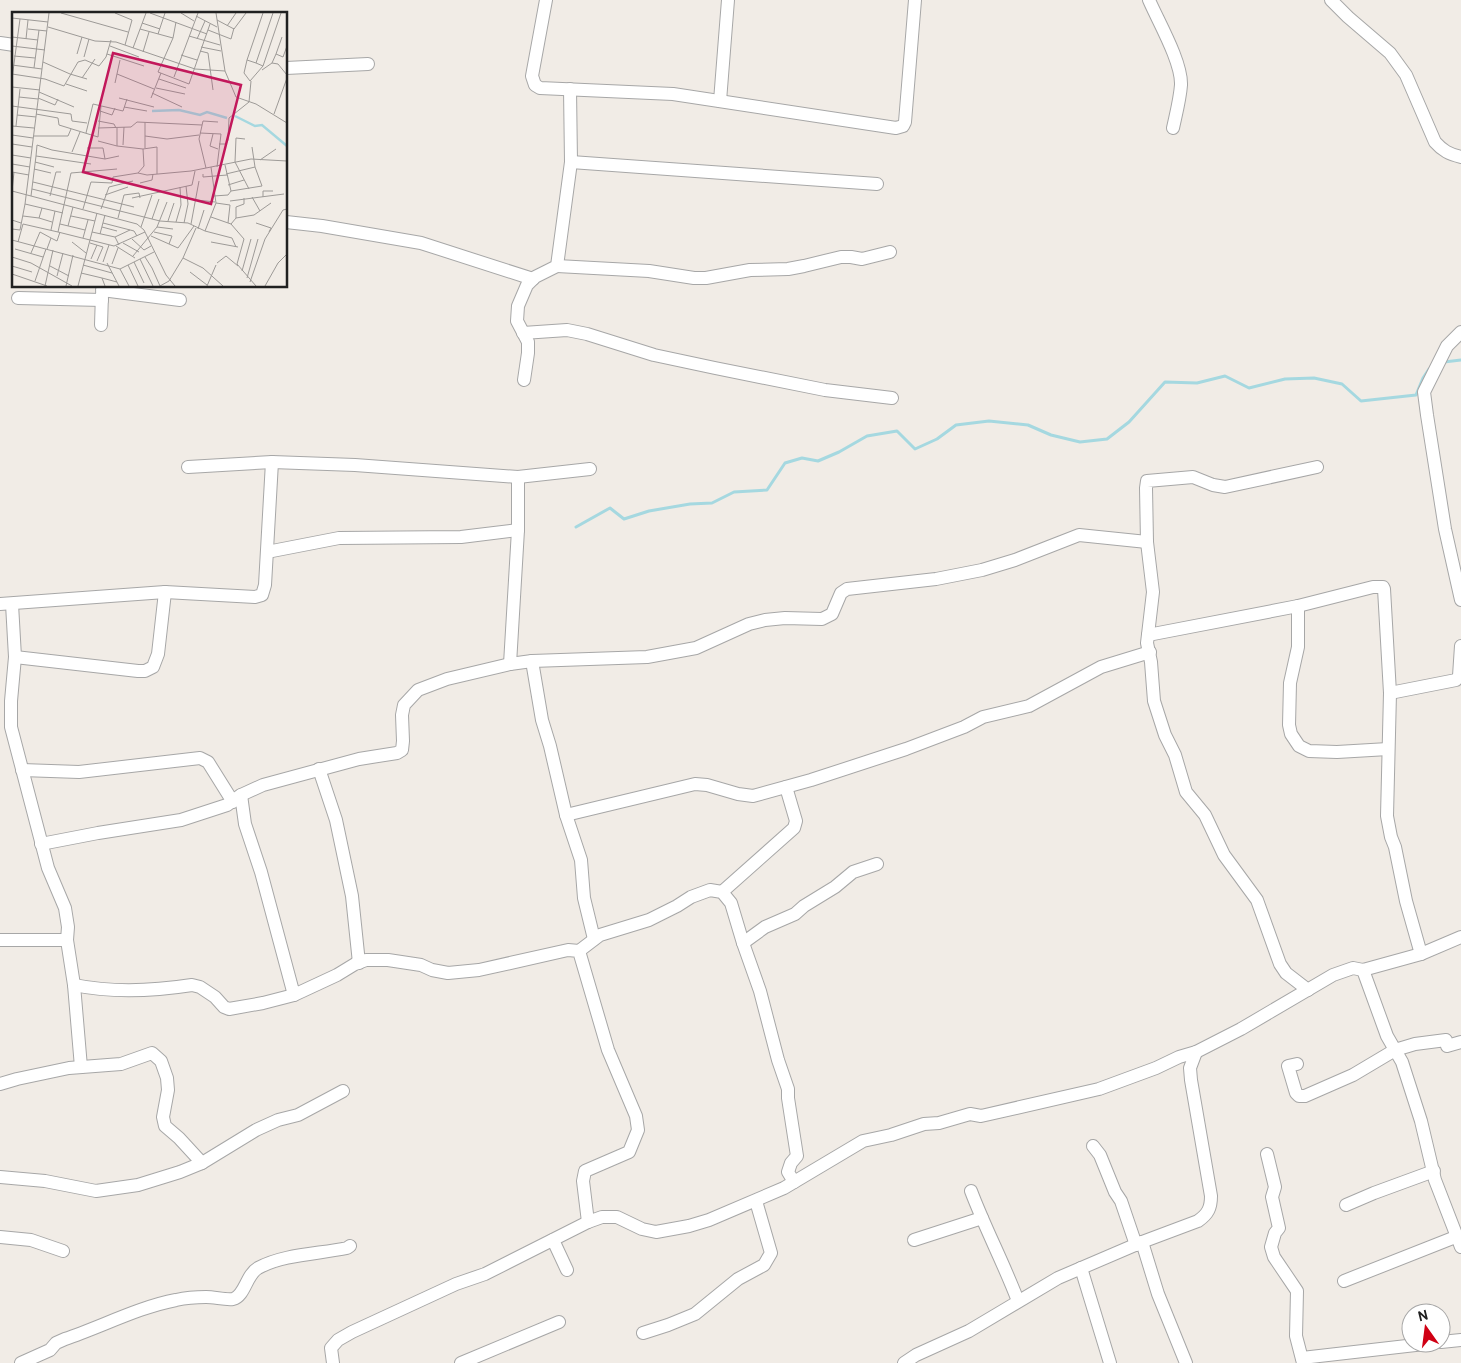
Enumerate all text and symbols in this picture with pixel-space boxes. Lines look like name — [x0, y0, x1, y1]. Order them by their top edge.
inset map — [12, 12, 288, 288]
north arrow — [1401, 1303, 1451, 1353]
text: N — [1416, 1307, 1430, 1326]

